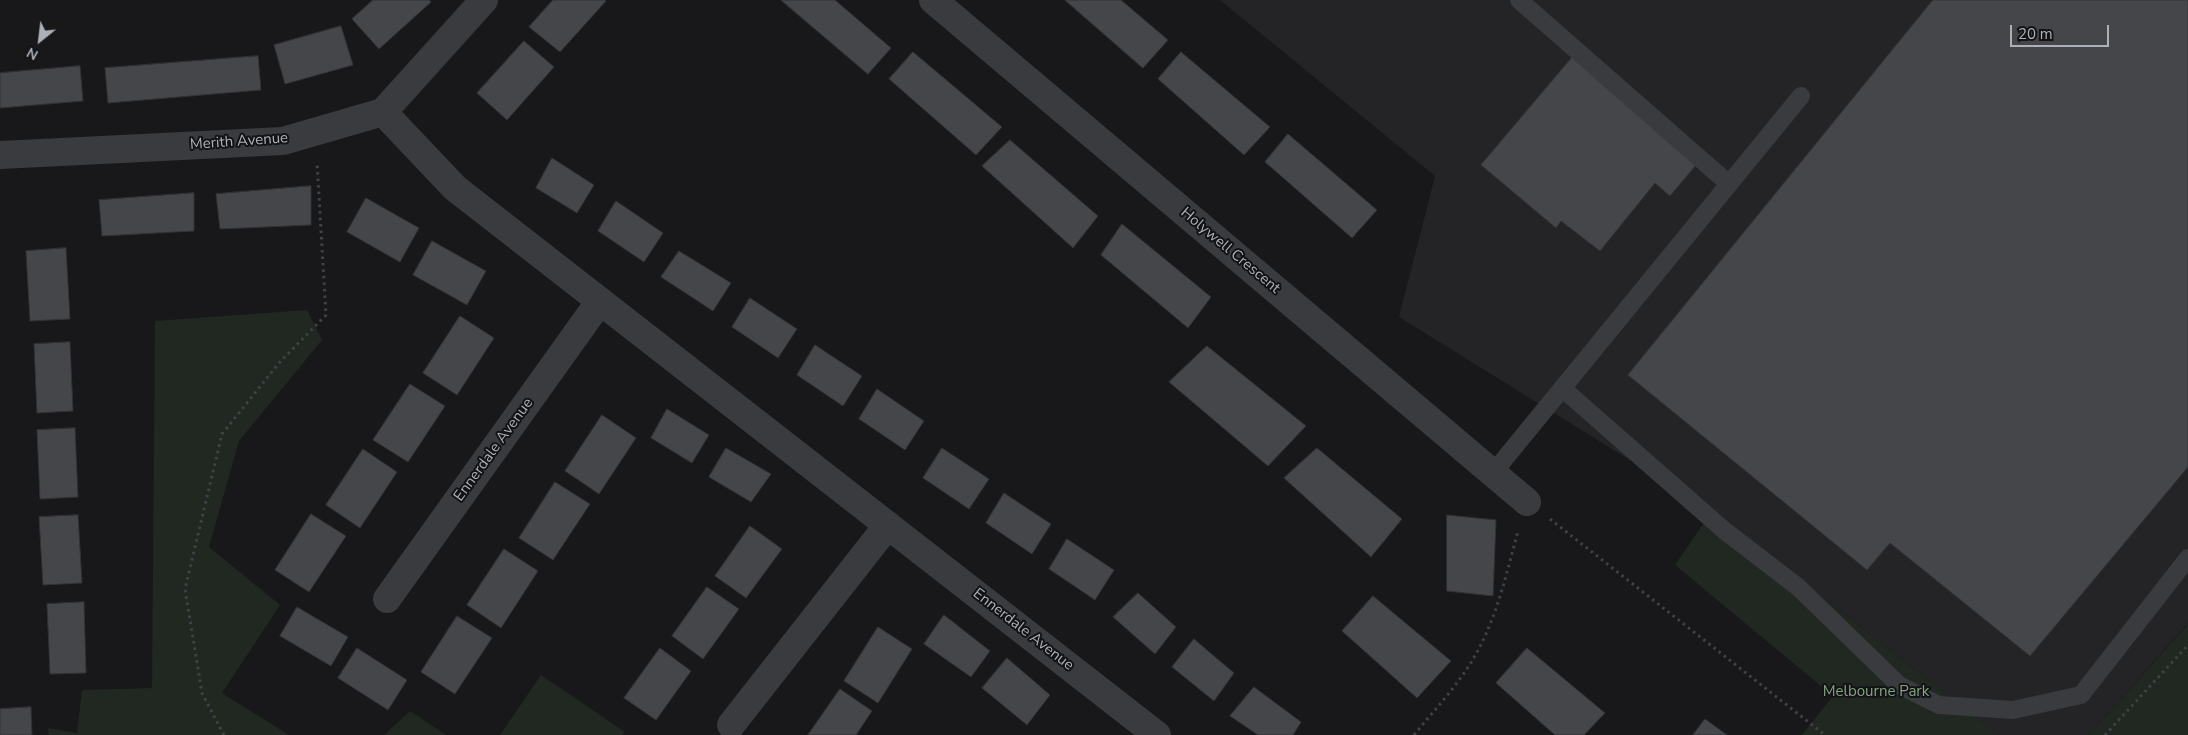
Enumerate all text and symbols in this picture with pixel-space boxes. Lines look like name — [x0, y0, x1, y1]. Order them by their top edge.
north arrow — [15, 15, 65, 65]
scale bar — [2013, 15, 2112, 47]
text: 20 m — [2018, 24, 2053, 44]
text: N — [23, 43, 42, 64]
street label: Merith Avenue — [189, 130, 289, 154]
street label: Holywell Crescent — [1177, 204, 1283, 298]
street label: Ennerdale Avenue — [451, 395, 537, 505]
street label: Ennerdale Avenue — [969, 585, 1077, 675]
park label: Melbourne Park — [1823, 683, 1929, 701]

